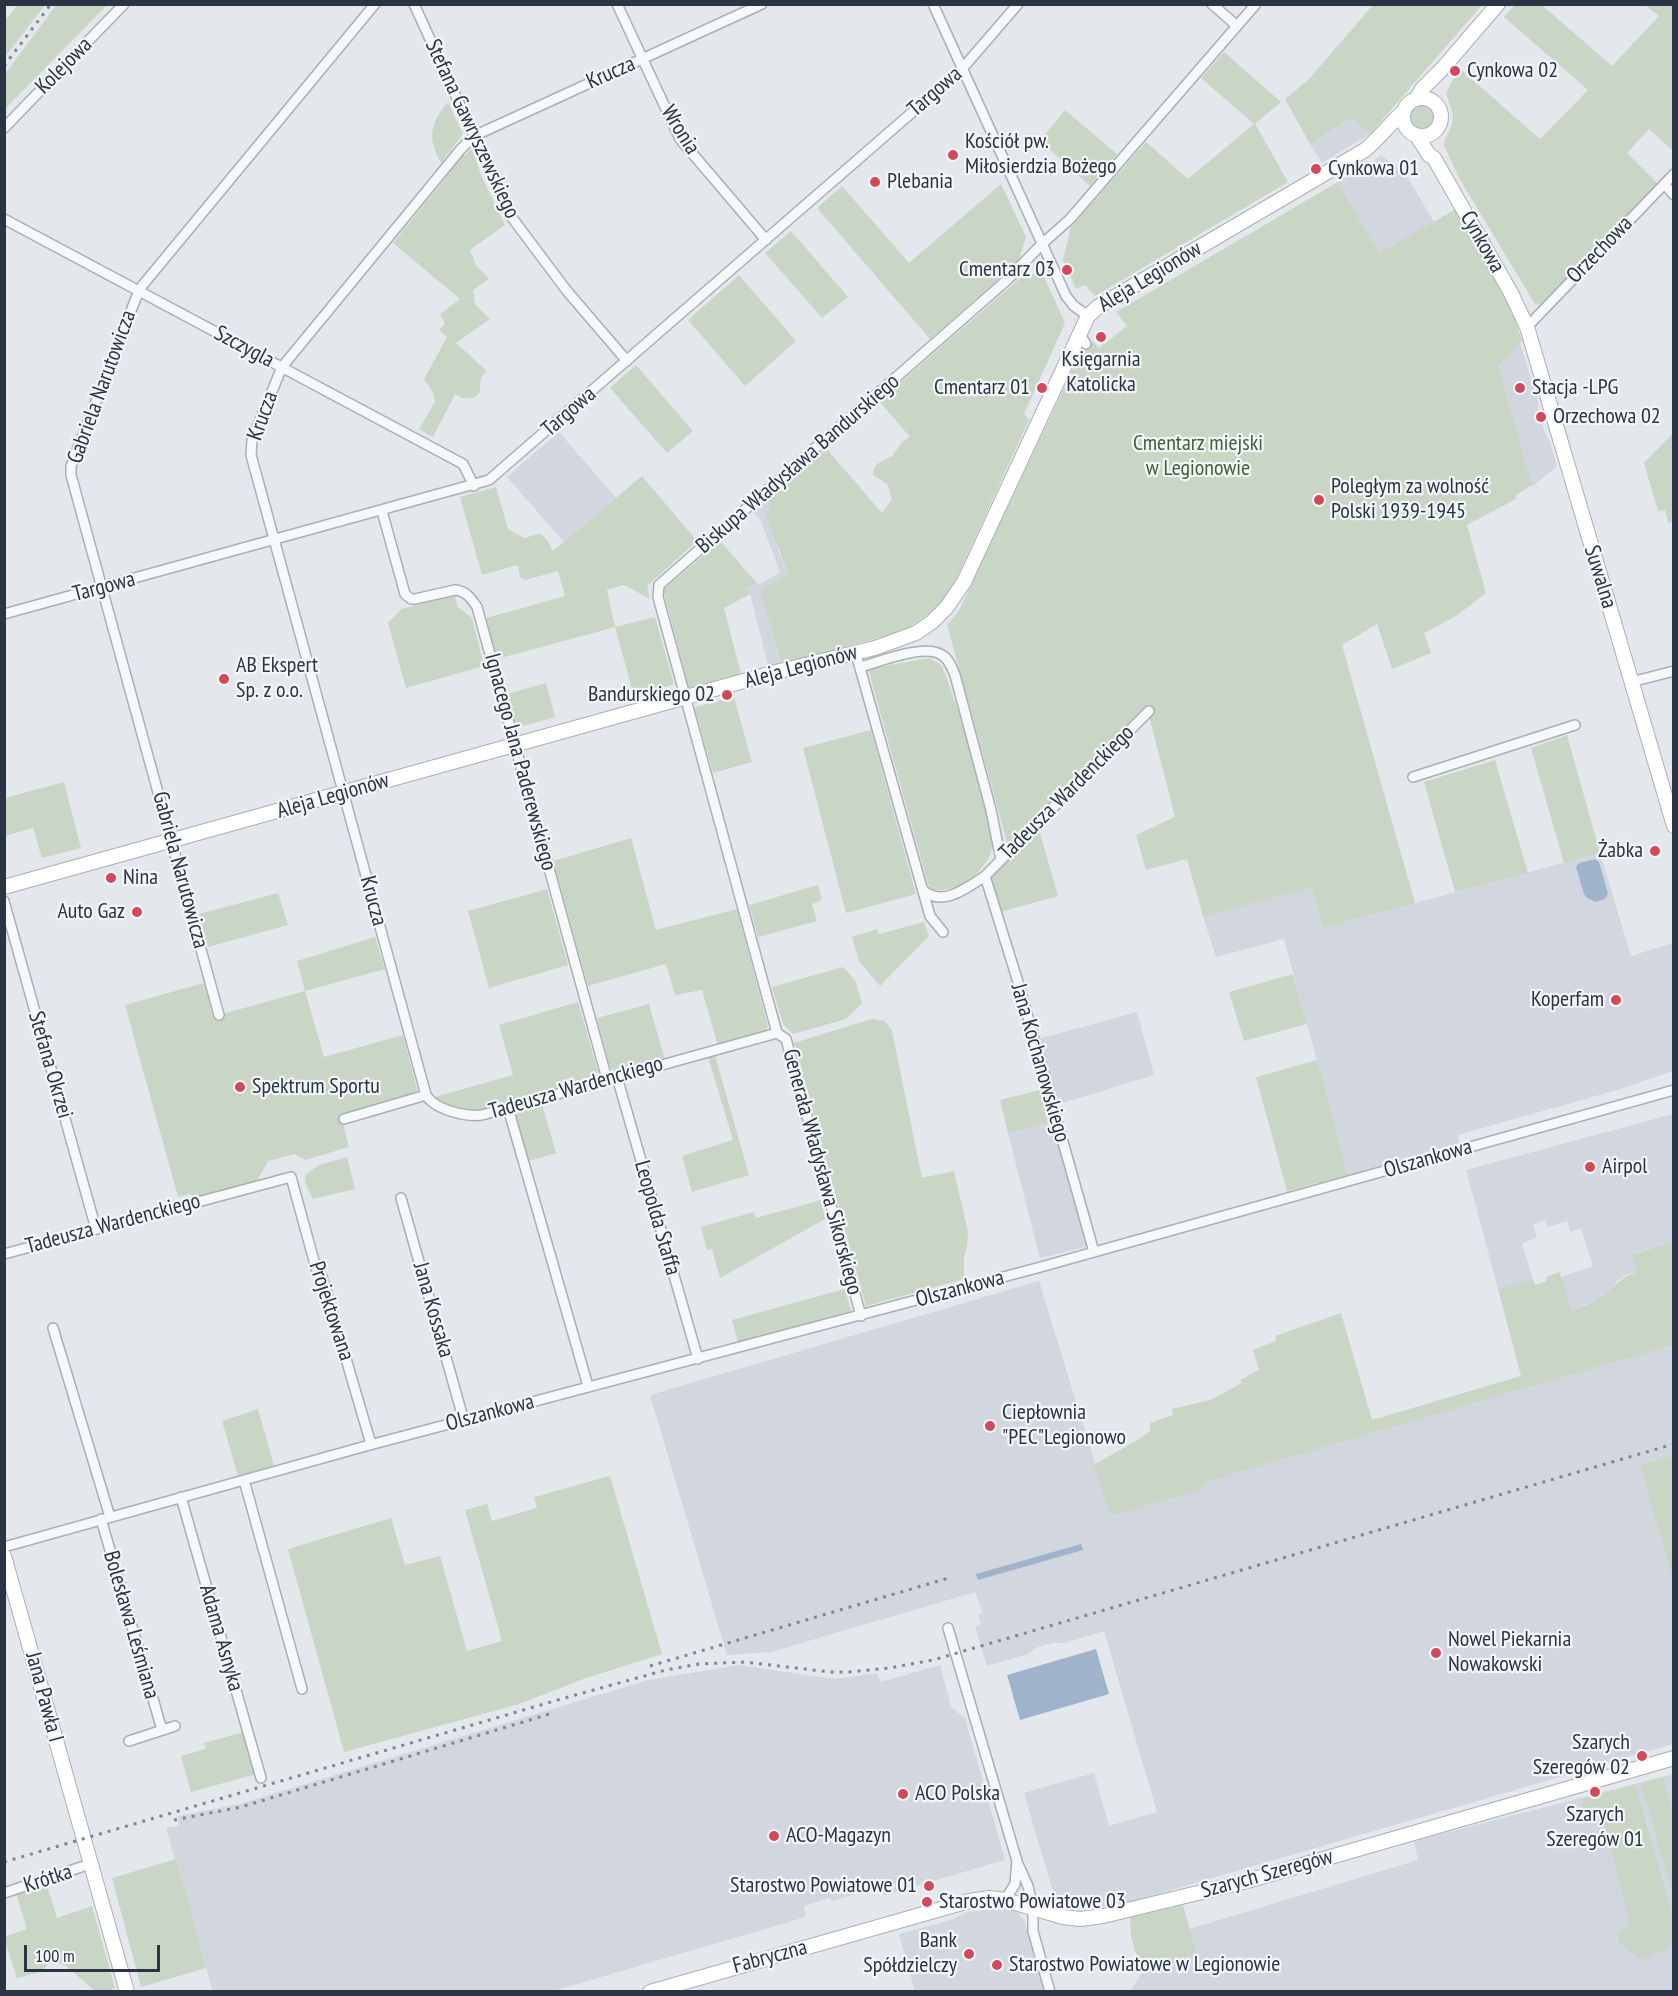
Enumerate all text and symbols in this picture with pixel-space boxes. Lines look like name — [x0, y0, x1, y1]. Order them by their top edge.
street label: Kolejowa — [30, 32, 98, 100]
street label: Stefana Gawryszewskiego — [419, 35, 525, 223]
street label: Krucza — [583, 51, 639, 95]
place label: Cynkowa 02 — [1467, 58, 1558, 84]
street label: Targowa — [902, 61, 968, 123]
marker: Cynkowa 02 — [1448, 64, 1462, 78]
street label: Wronia — [655, 101, 705, 159]
place label: Kościół pw. Miłosierdzia Bożego — [965, 129, 1117, 180]
marker: Kościół pw. Miłosierdzia Bożego — [946, 148, 960, 162]
place label: Cynkowa 01 — [1328, 156, 1419, 182]
marker: Cynkowa 01 — [1309, 162, 1323, 176]
place label: Plebania — [887, 169, 953, 195]
marker: Plebania — [868, 175, 882, 189]
street label: Cynkowa — [1454, 207, 1510, 277]
street label: Orzechowa — [1562, 211, 1638, 289]
street label: Aleja Legionów — [1094, 236, 1206, 318]
place label: Cmentarz 03 — [959, 257, 1055, 283]
marker: Cmentarz 03 — [1060, 263, 1074, 277]
street label: Gabriela Narutowicza — [62, 307, 142, 467]
street label: Szczygla — [209, 320, 279, 374]
marker: Księgarnia Katolicka — [1094, 330, 1108, 344]
place label: Księgarnia Katolicka — [1062, 347, 1140, 398]
street label: Biskupa Władysława Bandurskiego — [691, 369, 905, 559]
place label: Cmentarz 01 — [934, 375, 1030, 401]
place label: Stacja -LPG — [1532, 375, 1618, 401]
street label: Targowa — [536, 381, 602, 443]
marker: Cmentarz 01 — [1035, 381, 1049, 395]
marker: Stacja -LPG — [1513, 381, 1527, 395]
street label: Krucza — [242, 388, 284, 444]
place label: Orzechowa 02 — [1553, 404, 1661, 430]
marker: Orzechowa 02 — [1534, 410, 1548, 424]
park label: Cmentarz miejski w Legionowie — [1133, 431, 1263, 482]
place label: Poległym za wolność Polski 1939-1945 — [1331, 474, 1489, 526]
marker: Poległym za wolność Polski 1939-1945 — [1312, 493, 1326, 507]
street label: Suwalna — [1578, 542, 1622, 612]
street label: Targowa — [70, 566, 138, 608]
street label: Aleja Legionów — [742, 639, 860, 695]
street label: Ignacego Jana Paderewskiego — [478, 651, 562, 873]
place label: AB Ekspert Sp. z o.o. — [236, 653, 318, 704]
marker: AB Ekspert Sp. z o.o. — [217, 672, 231, 686]
place label: Bandurskiego 02 — [588, 682, 715, 708]
marker: Bandurskiego 02 — [720, 688, 734, 702]
street label: Tadeusza Wardenckiego — [994, 720, 1140, 866]
street label: Aleja Legionów — [274, 767, 392, 825]
street label: Gabriela Narutowicza — [146, 789, 214, 951]
place label: Żabka — [1598, 838, 1643, 864]
marker: Żabka — [1648, 844, 1662, 858]
place label: Nina — [123, 865, 158, 891]
marker: Nina — [104, 871, 118, 885]
street label: Krucza — [354, 873, 392, 929]
place label: Auto Gaz — [57, 899, 125, 925]
marker: Auto Gaz — [130, 905, 144, 919]
street label: Jana Kochanowskiego — [1005, 981, 1075, 1145]
place label: Koperfam — [1531, 987, 1604, 1013]
marker: Koperfam — [1609, 993, 1623, 1007]
street label: Stefana Okrzei — [22, 1008, 78, 1122]
street label: Generała Władysława Sikorskiego — [776, 1046, 868, 1298]
street label: Tadeusza Wardenckiego — [486, 1051, 666, 1125]
place label: Spektrum Sportu — [252, 1074, 380, 1100]
marker: Spektrum Sportu — [233, 1080, 247, 1094]
street label: Olszankowa — [1381, 1134, 1475, 1184]
place label: Airpol — [1602, 1154, 1647, 1180]
street label: Leopolda Staffa — [628, 1158, 686, 1278]
marker: Airpol — [1583, 1160, 1597, 1174]
street label: Tadeusza Wardenckiego — [23, 1188, 203, 1260]
street label: Projektowana — [303, 1258, 359, 1364]
street label: Jana Kossaka — [407, 1259, 459, 1361]
street label: Olszankowa — [913, 1265, 1007, 1313]
street label: Olszankowa — [443, 1389, 537, 1437]
place label: Ciepłownia "PEC"Legionowo — [1002, 1400, 1126, 1452]
marker: Ciepłownia "PEC"Legionowo — [983, 1419, 997, 1433]
street label: Bolesława Leśmiana — [97, 1548, 165, 1702]
street label: Adama Asnyka — [193, 1582, 249, 1694]
place label: Nowel Piekarnia Nowakowski — [1448, 1627, 1571, 1678]
marker: Nowel Piekarnia Nowakowski — [1429, 1646, 1443, 1660]
street label: Jana Pawła I — [19, 1649, 69, 1745]
place label: Szarych Szeregów 02 — [1533, 1730, 1630, 1782]
marker: Szarych Szeregów 02 — [1635, 1749, 1649, 1763]
place label: ACO Polska — [915, 1781, 1000, 1807]
marker: Szarych Szeregów 01 — [1588, 1785, 1602, 1799]
marker: ACO Polska — [896, 1787, 910, 1801]
place label: Szarych Szeregów 01 — [1546, 1802, 1644, 1854]
place label: ACO-Magazyn — [786, 1823, 891, 1849]
marker: ACO-Magazyn — [767, 1829, 781, 1843]
street label: Szarych Szeregów — [1198, 1844, 1336, 1904]
street label: Krótka — [20, 1859, 76, 1899]
place label: Starostwo Powiatowe 01 — [730, 1873, 917, 1899]
marker: Starostwo Powiatowe 01 — [922, 1879, 936, 1893]
place label: Starostwo Powiatowe 03 — [939, 1889, 1126, 1915]
marker: Starostwo Powiatowe 03 — [920, 1895, 934, 1909]
place label: Bank Spółdzielczy — [863, 1928, 957, 1980]
scale bar — [27, 1933, 164, 1971]
street label: Fabryczna — [730, 1934, 810, 1980]
text: 100 m — [35, 1944, 75, 1967]
marker: Bank Spółdzielczy — [962, 1947, 976, 1961]
place label: Starostwo Powiatowe w Legionowie — [1009, 1952, 1280, 1978]
marker: Starostwo Powiatowe w Legionowie — [990, 1958, 1004, 1972]

